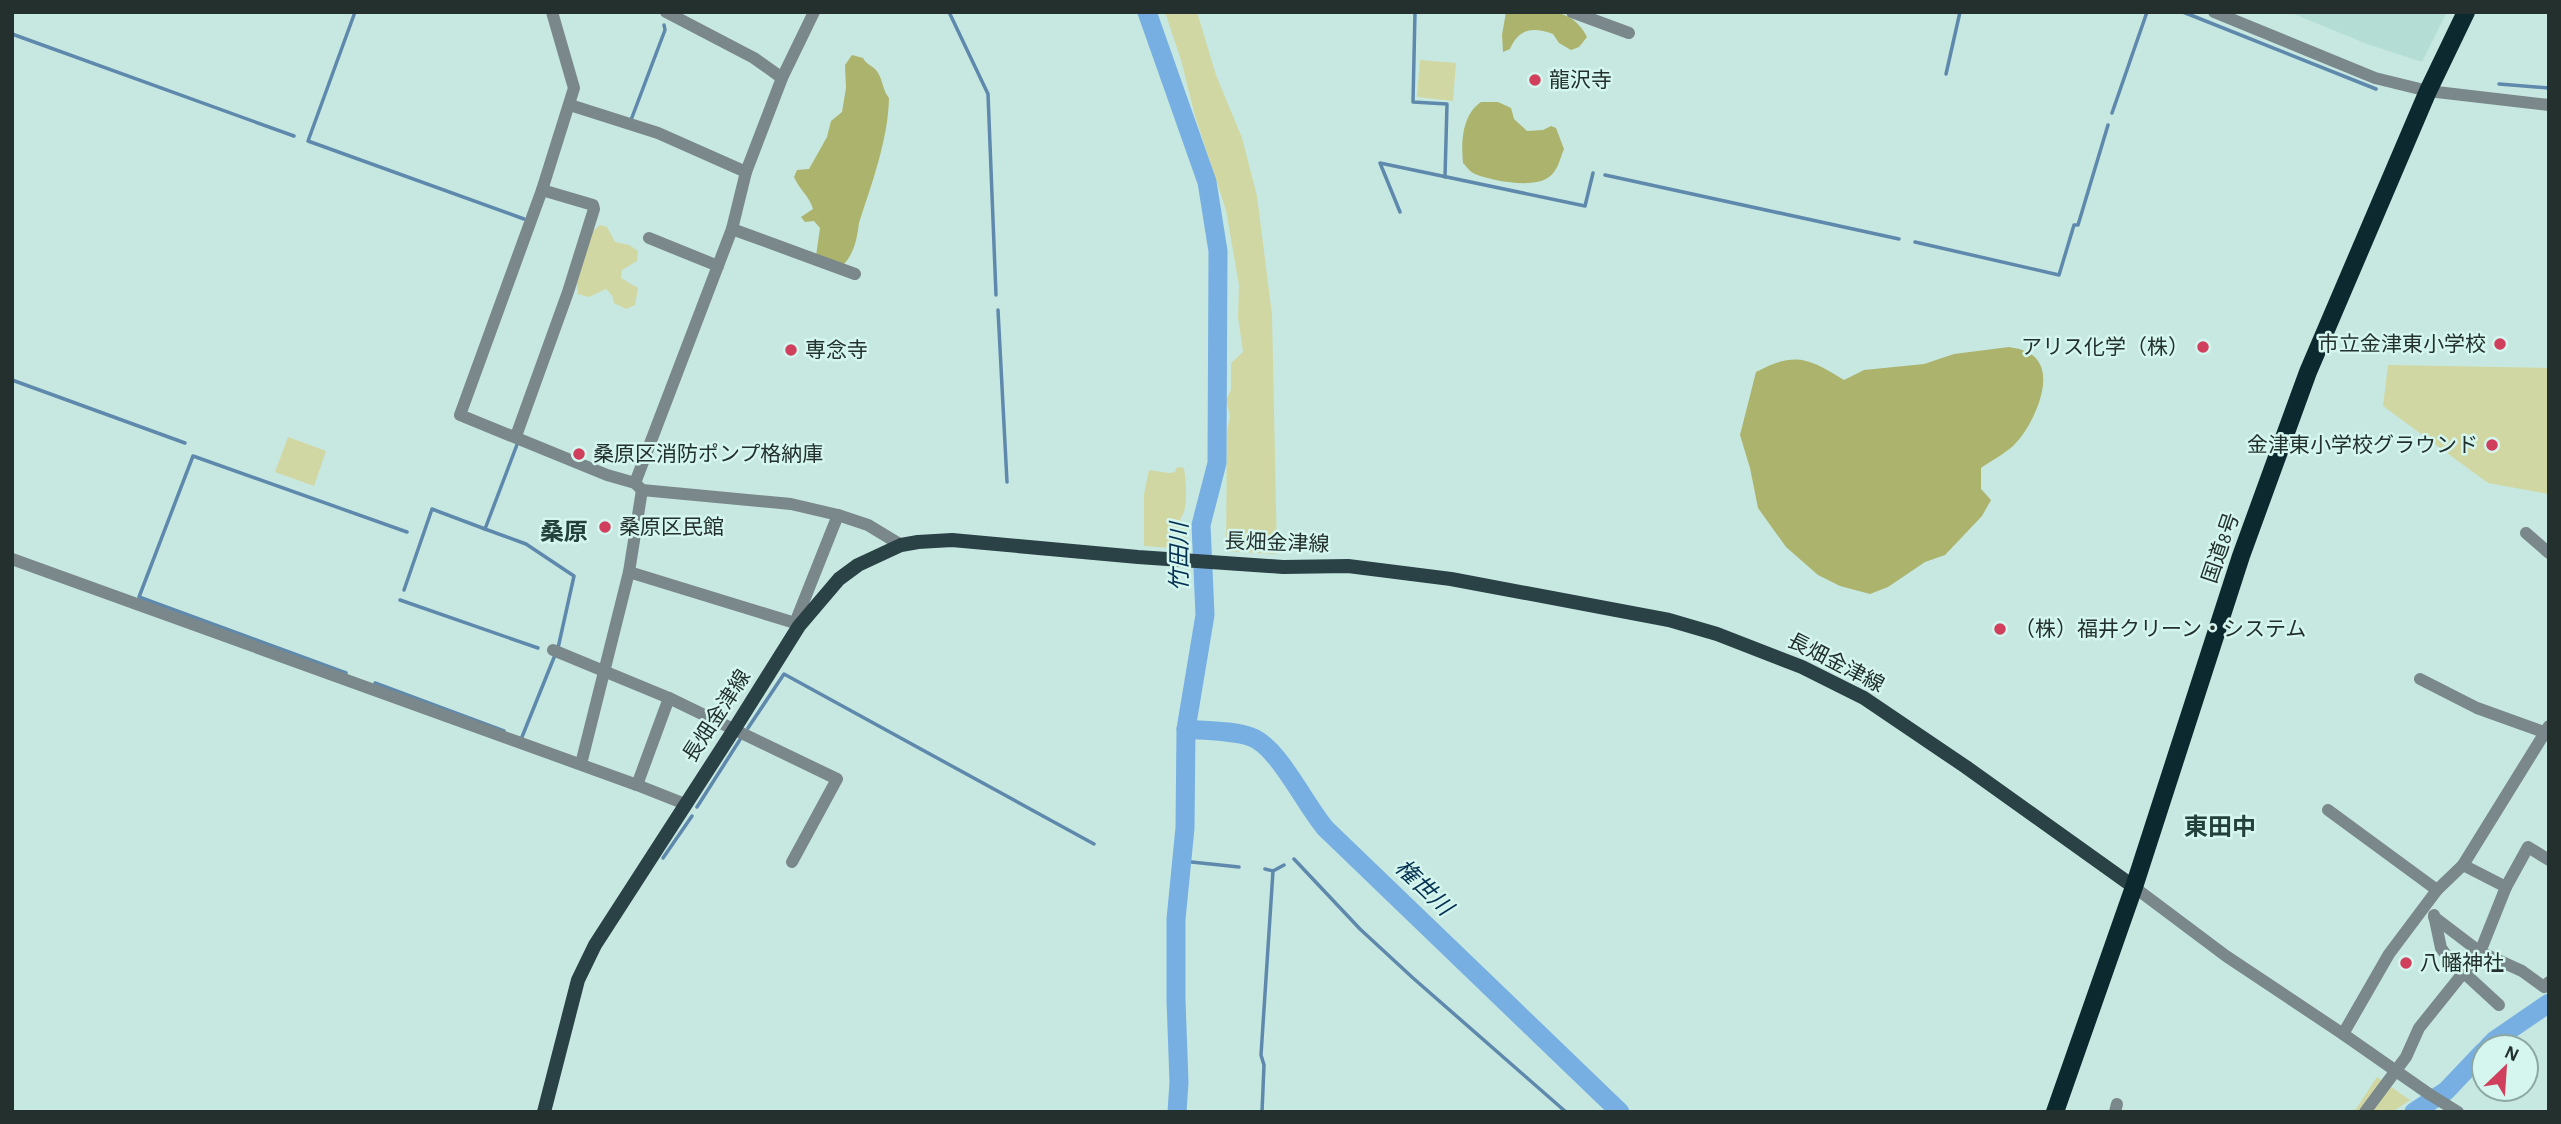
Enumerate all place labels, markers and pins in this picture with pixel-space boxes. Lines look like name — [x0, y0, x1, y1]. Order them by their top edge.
place label: 龍沢寺 — [1549, 69, 1612, 91]
marker: 龍沢寺 — [1527, 72, 1543, 88]
place label: 市立金津東小学校 — [2318, 333, 2486, 355]
place label: アリス化学（株） — [2021, 336, 2189, 358]
marker: 市立金津東小学校 — [2492, 336, 2508, 352]
place label: 専念寺 — [805, 339, 868, 361]
marker: アリス化学（株） — [2195, 339, 2211, 355]
marker: 専念寺 — [783, 342, 799, 358]
place label: 金津東小学校グラウンド — [2247, 434, 2478, 456]
marker: 金津東小学校グラウンド — [2484, 437, 2500, 453]
place label: 桑原区消防ポンプ格納庫 — [593, 443, 823, 465]
marker: 桑原区消防ポンプ格納庫 — [571, 446, 587, 462]
place label: 桑原区民館 — [619, 516, 724, 538]
marker: 桑原区民館 — [597, 519, 613, 535]
place label: （株）福井クリーン・システム — [2014, 618, 2306, 640]
marker: （株）福井クリーン・システム — [1992, 621, 2008, 637]
place label: 八幡神社 — [2420, 952, 2504, 974]
marker: 八幡神社 — [2398, 955, 2414, 971]

